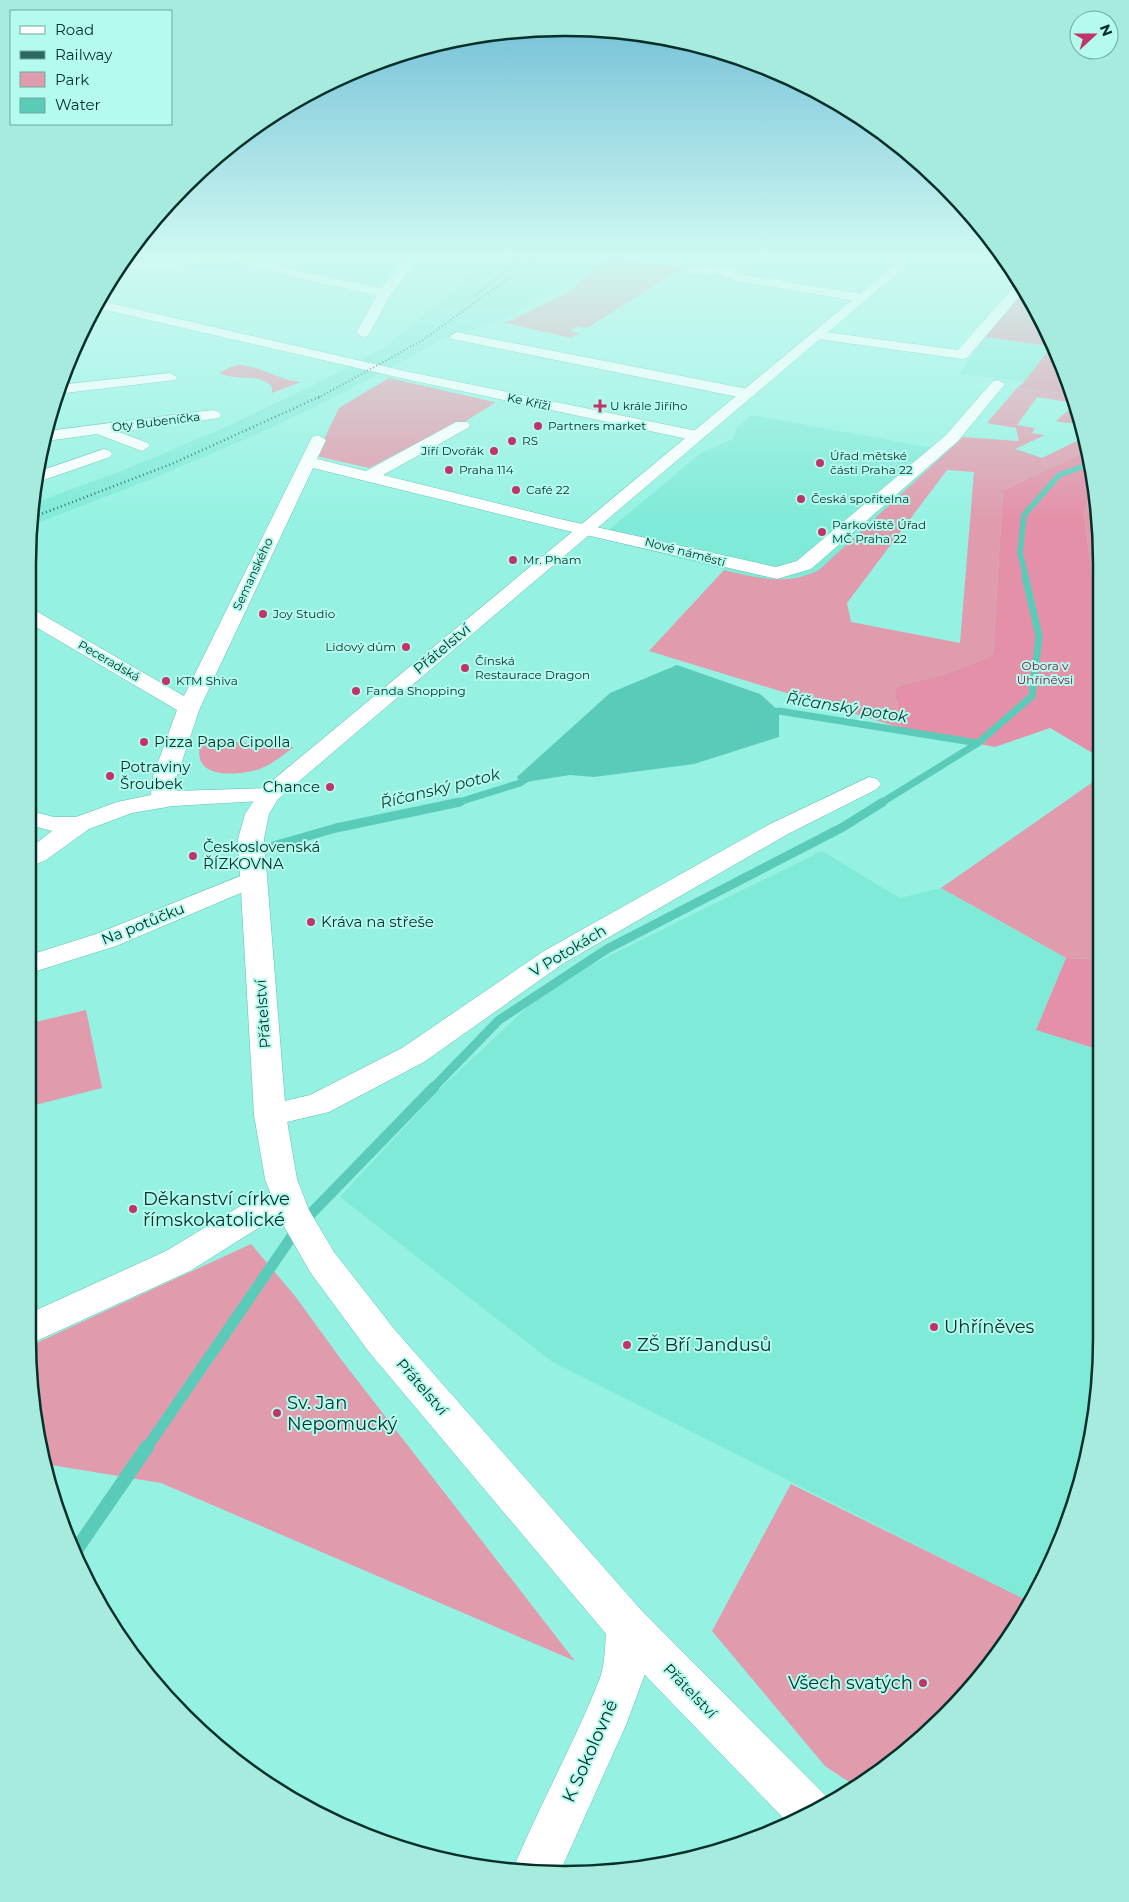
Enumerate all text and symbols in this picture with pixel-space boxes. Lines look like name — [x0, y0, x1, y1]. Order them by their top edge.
legend — [10, 10, 172, 125]
north arrow — [1069, 10, 1119, 60]
text: Road — [55, 20, 94, 39]
text: N — [1096, 22, 1117, 39]
text: Railway — [55, 45, 113, 64]
text: Park — [55, 70, 89, 89]
text: Water — [55, 95, 101, 114]
street label: Ke Kříži — [506, 390, 552, 413]
place label: U krále Jiřího — [610, 398, 688, 413]
marker: U krále Jiřího — [594, 400, 606, 412]
street label: Oty Bubeníčka — [111, 409, 201, 434]
place label: Partners market — [548, 418, 646, 433]
marker: Partners market — [532, 420, 544, 432]
place label: RS — [522, 433, 538, 448]
marker: RS — [506, 435, 518, 447]
place label: Jiří Dvořák — [420, 443, 485, 458]
marker: Jiří Dvořák — [488, 445, 500, 457]
place label: Úřad mětské části Praha 22 — [830, 448, 913, 477]
marker: Úřad mětské části Praha 22 — [814, 457, 826, 469]
place label: Praha 114 — [459, 462, 514, 477]
marker: Praha 114 — [443, 464, 455, 476]
place label: Café 22 — [526, 482, 570, 497]
marker: Café 22 — [510, 484, 522, 496]
place label: Česká spořitelna — [811, 491, 909, 506]
marker: Česká spořitelna — [795, 493, 807, 505]
place label: Parkoviště Úřad MČ Praha 22 — [832, 517, 926, 546]
marker: Parkoviště Úřad MČ Praha 22 — [816, 526, 828, 538]
street label: Nové náměstí — [643, 534, 728, 570]
street label: Semanského — [229, 535, 276, 612]
place label: Mr. Pham — [523, 552, 581, 567]
marker: Mr. Pham — [507, 554, 519, 566]
place label: Joy Studio — [272, 606, 335, 621]
marker: Joy Studio — [257, 608, 269, 620]
street label: Přátelství — [409, 619, 475, 678]
street label: Peceradská — [76, 637, 143, 684]
place label: Lidový dům — [325, 639, 396, 654]
marker: Lidový dům — [400, 641, 412, 653]
place label: Čínská Restaurace Dragon — [475, 653, 590, 682]
park label: Obora v Uhříněvsi — [1017, 658, 1073, 687]
marker: Čínská Restaurace Dragon — [459, 662, 471, 674]
place label: KTM Shiva — [176, 673, 238, 688]
marker: KTM Shiva — [160, 675, 172, 687]
place label: Fanda Shopping — [366, 683, 466, 698]
marker: Fanda Shopping — [350, 685, 362, 697]
water label: Říčanský potok — [785, 689, 911, 727]
place label: Pizza Papa Cipolla — [154, 732, 290, 751]
marker: Pizza Papa Cipolla — [138, 736, 150, 748]
place label: Potraviny Šroubek — [120, 757, 191, 793]
water label: Říčanský potok — [378, 764, 503, 813]
marker: Potraviny Šroubek — [104, 770, 116, 782]
place label: Chance — [263, 777, 320, 796]
marker: Chance — [324, 781, 336, 793]
place label: Československá ŘÍZKOVNA — [203, 837, 320, 873]
marker: Československá ŘÍZKOVNA — [187, 850, 199, 862]
street label: Na potůčku — [98, 898, 187, 949]
place label: Kráva na střeše — [321, 912, 434, 931]
marker: Kráva na střeše — [305, 916, 317, 928]
street label: V Potokách — [526, 920, 609, 981]
street label: Přátelství — [251, 978, 274, 1049]
place label: Děkanství církve římskokatolické — [143, 1188, 290, 1231]
marker: Děkanství církve římskokatolické — [127, 1203, 139, 1215]
place label: Uhříněves — [944, 1316, 1035, 1338]
marker: Uhříněves — [928, 1321, 940, 1333]
place label: ZŠ Bří Jandusů — [637, 1334, 772, 1356]
marker: ZŠ Bří Jandusů — [621, 1339, 633, 1351]
street label: Přátelství — [393, 1354, 453, 1420]
place label: Sv. Jan Nepomucký — [287, 1392, 397, 1435]
marker: Sv. Jan Nepomucký — [271, 1407, 283, 1419]
street label: Přátelství — [660, 1659, 722, 1723]
place label: Všech svatých — [788, 1672, 913, 1694]
marker: Všech svatých — [917, 1677, 929, 1689]
street label: K Sokolovně — [558, 1696, 623, 1806]

